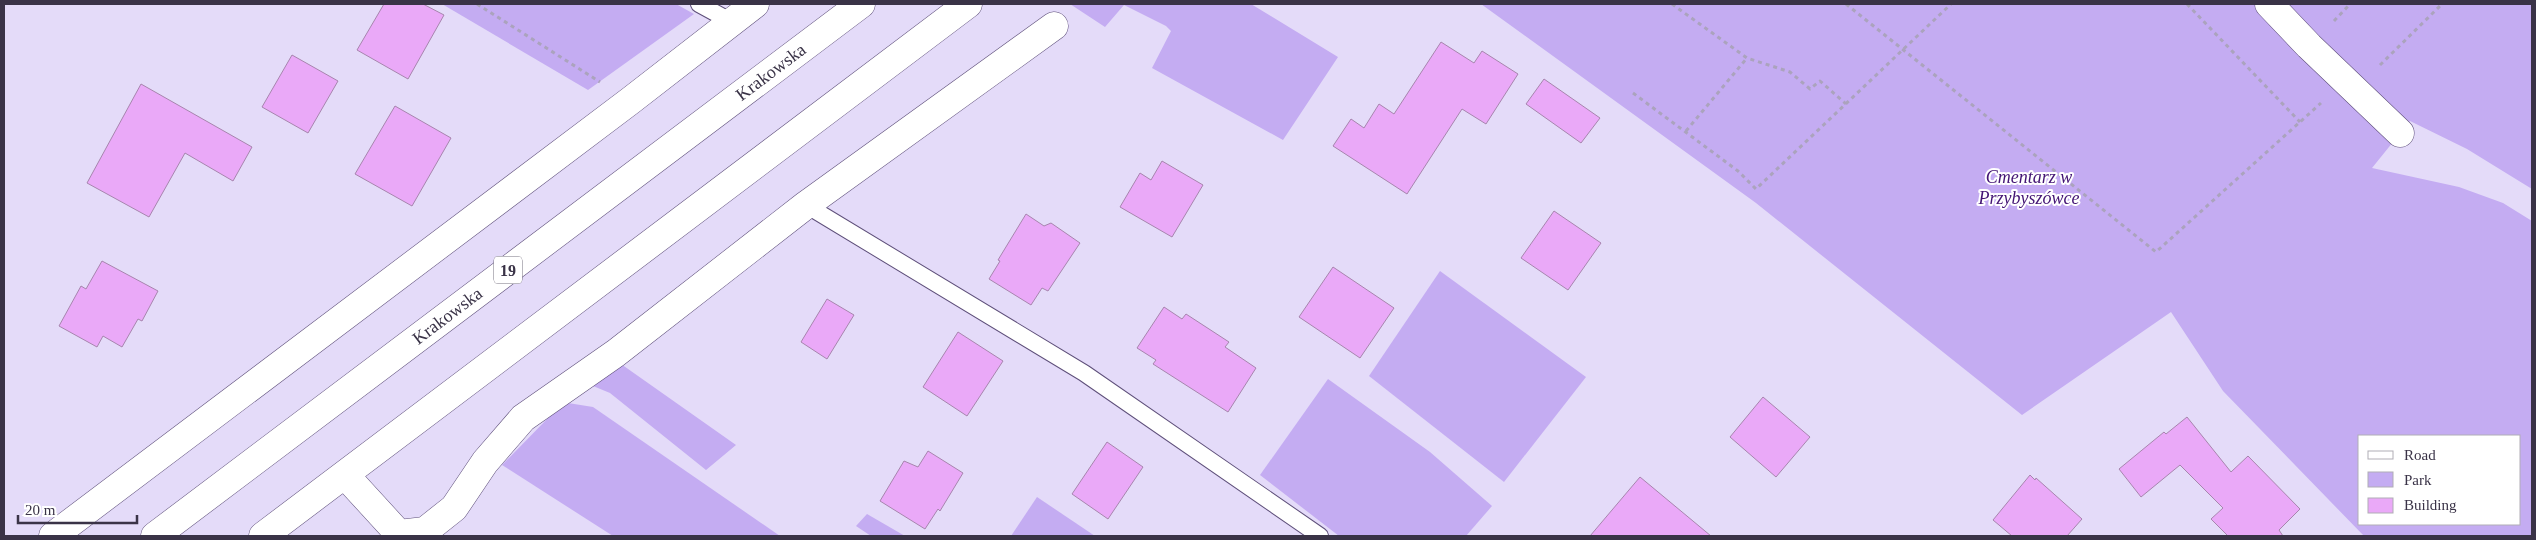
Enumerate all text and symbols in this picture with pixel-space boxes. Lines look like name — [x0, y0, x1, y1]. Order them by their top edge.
street label: Krakowska — [732, 39, 810, 105]
park label: Cmentarz w Przybyszówce — [1978, 167, 2079, 208]
road number: 19 — [494, 256, 522, 284]
street label: Krakowska — [409, 283, 486, 348]
legend — [2358, 435, 2521, 525]
text: Road — [2404, 447, 2436, 463]
text: Park — [2404, 472, 2432, 488]
scale bar — [18, 492, 136, 524]
text: Building — [2404, 497, 2457, 513]
text: 20 m — [25, 502, 56, 518]

